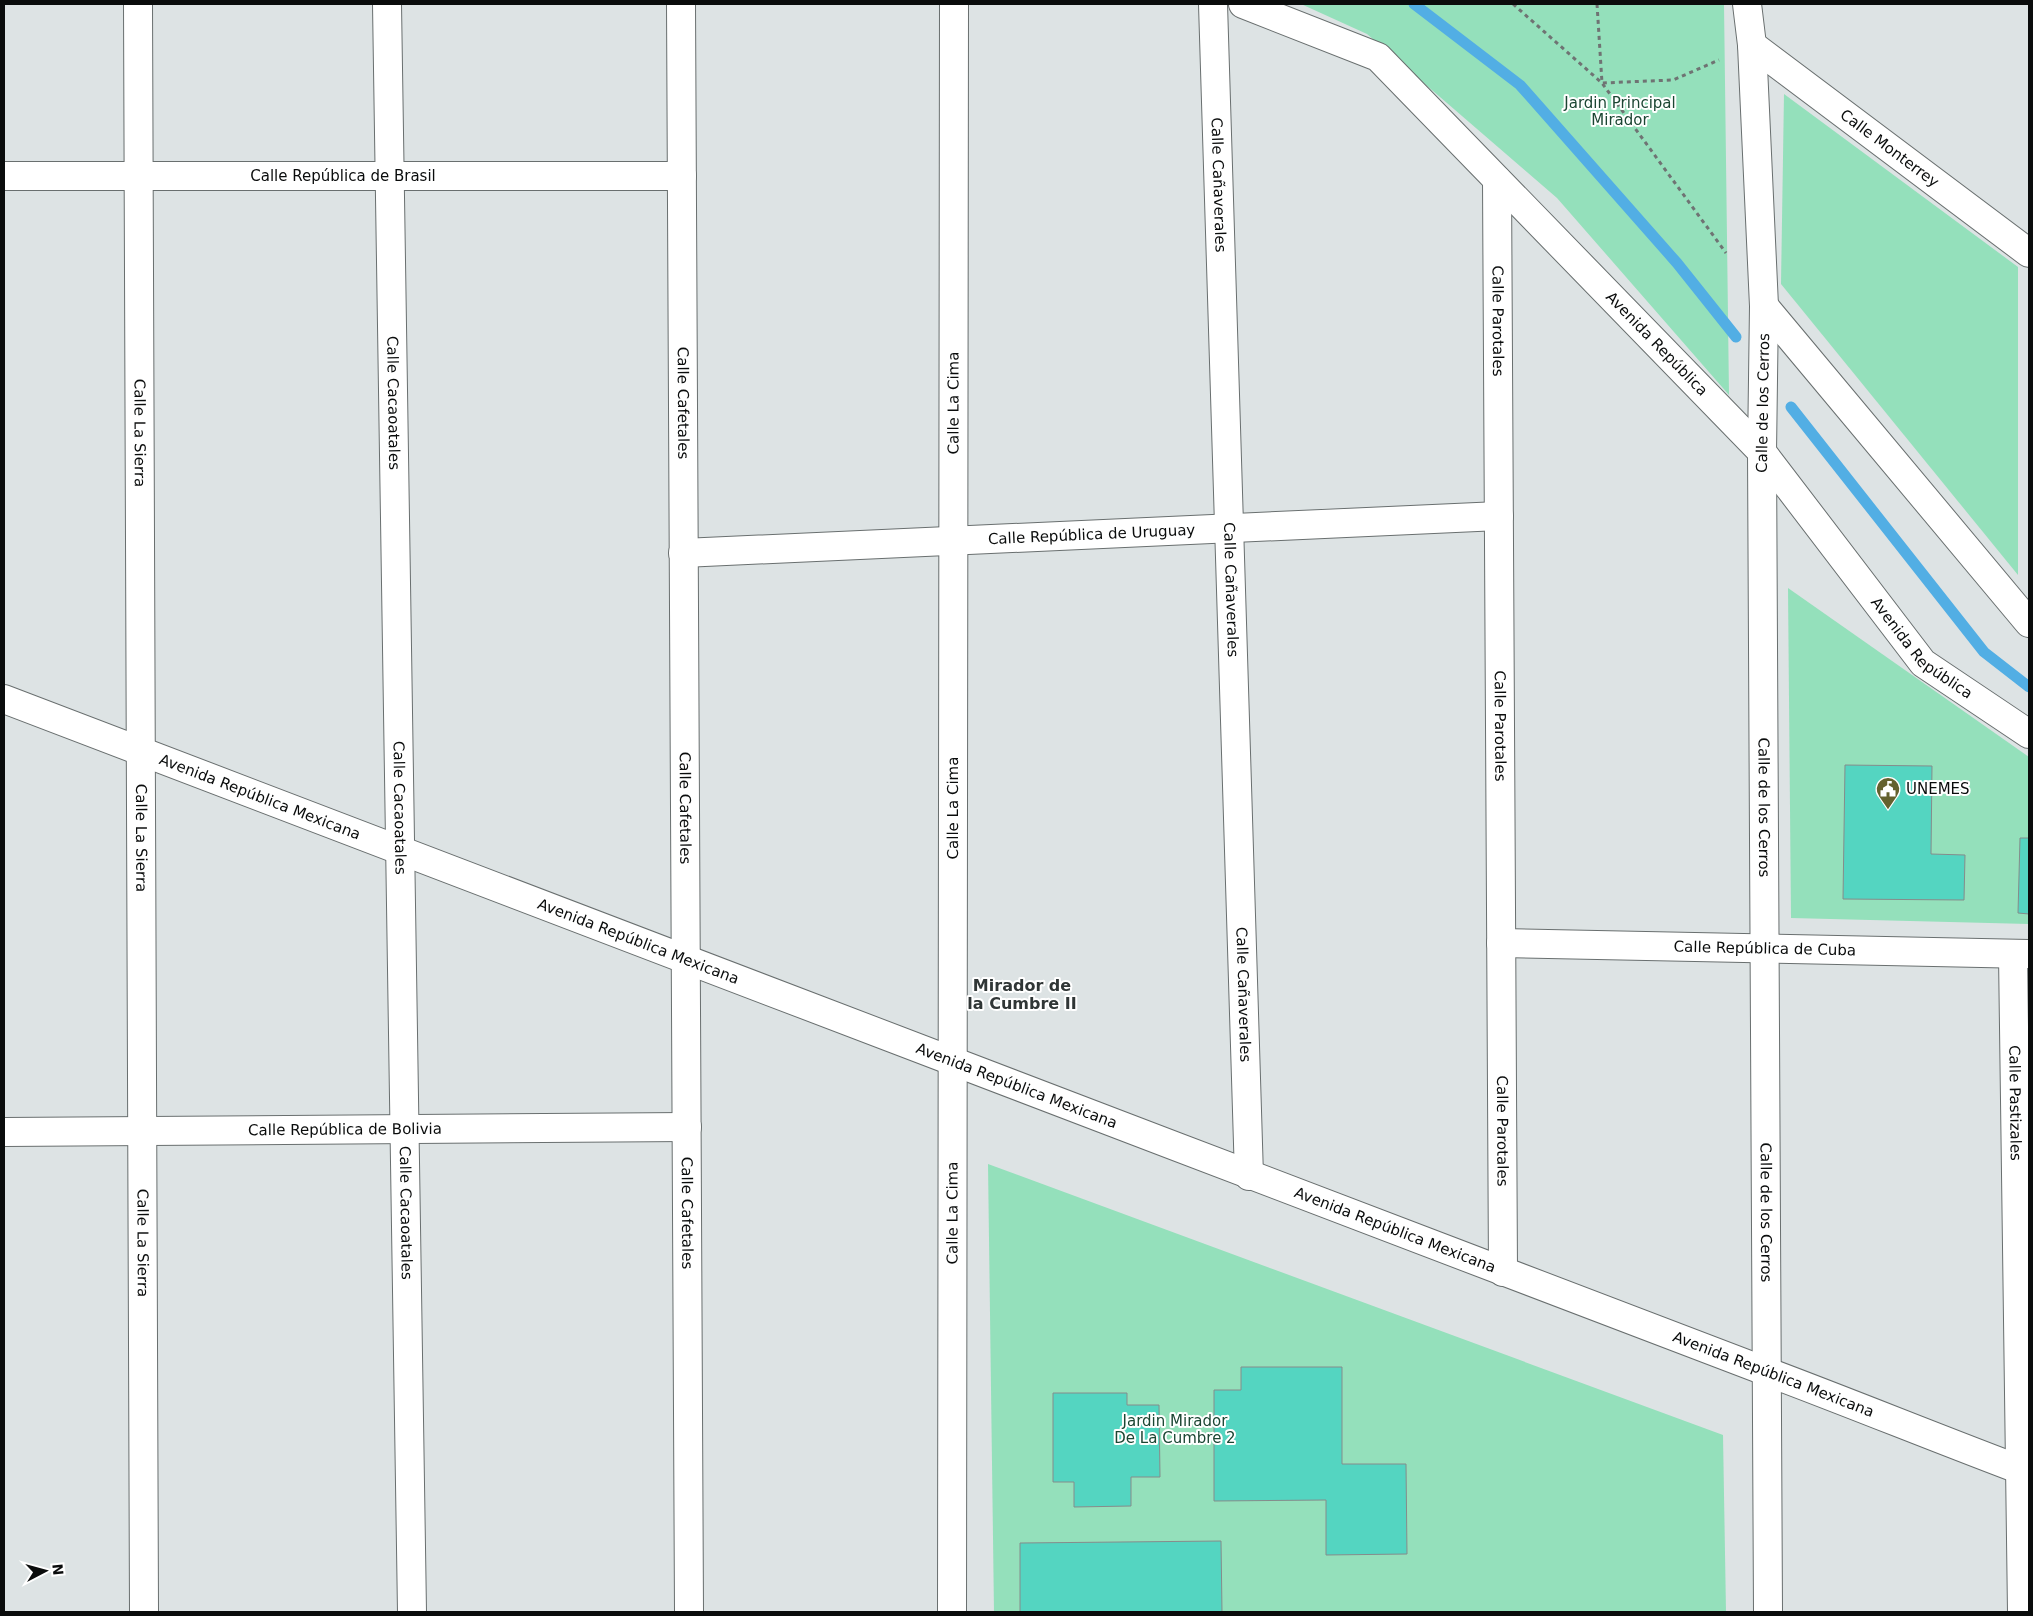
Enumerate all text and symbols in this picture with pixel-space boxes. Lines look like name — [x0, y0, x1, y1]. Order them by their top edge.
park label: Jardin Principal Mirador — [1563, 94, 1676, 129]
street label: Calle Monterrey — [1837, 105, 1942, 191]
street label: Calle Cañaverales — [1207, 117, 1230, 253]
street label: Calle República de Brasil — [250, 167, 436, 185]
street label: Calle Parotales — [1488, 265, 1507, 377]
street label: Avenida República — [1602, 288, 1711, 400]
street label: Calle de los Cerros — [1753, 333, 1773, 473]
street label: Calle Cacaoatales — [383, 336, 403, 470]
street label: Calle Cafetales — [674, 347, 692, 460]
street label: Calle La Cima — [944, 352, 963, 454]
street label: Calle La Sierra — [130, 379, 149, 487]
street label: Calle República de Uruguay — [988, 521, 1196, 548]
street label: Calle Cañaverales — [1220, 522, 1242, 658]
street label: Avenida República — [1867, 594, 1976, 703]
street label: Calle Parotales — [1491, 670, 1509, 782]
street label: Calle de los Cerros — [1754, 737, 1773, 878]
street label: Calle Cacaoatales — [389, 741, 410, 875]
street label: Avenida República Mexicana — [157, 750, 363, 844]
street label: Calle Cafetales — [676, 752, 694, 864]
street label: Calle La Cima — [944, 757, 962, 859]
public building icon: UNEMES — [1875, 776, 1901, 810]
place label: UNEMES — [1906, 780, 1970, 798]
street label: Calle La Sierra — [132, 784, 150, 892]
street label: Avenida República Mexicana — [535, 895, 741, 988]
street label: Calle Cañaverales — [1232, 927, 1255, 1063]
street label: Calle República de Cuba — [1674, 938, 1856, 959]
district label: Mirador de la Cumbre II — [967, 976, 1077, 1013]
street label: Avenida República Mexicana — [913, 1039, 1120, 1132]
street label: Calle Pastizales — [2005, 1045, 2025, 1161]
street label: Calle Parotales — [1493, 1075, 1512, 1187]
street label: Calle República de Bolivia — [248, 1120, 442, 1139]
street label: Calle de los Cerros — [1757, 1142, 1775, 1283]
street label: Calle Cacaoatales — [396, 1146, 416, 1280]
street label: Calle Cafetales — [678, 1157, 696, 1269]
street label: Calle La Cima — [943, 1162, 962, 1264]
street label: Avenida República Mexicana — [1292, 1183, 1498, 1276]
street label: Calle La Sierra — [133, 1189, 152, 1297]
street label: Avenida República Mexicana — [1670, 1328, 1877, 1421]
park label: Jardin Mirador De La Cumbre 2 — [1114, 1412, 1236, 1447]
north arrow — [20, 1546, 70, 1596]
text: N — [49, 1563, 66, 1576]

